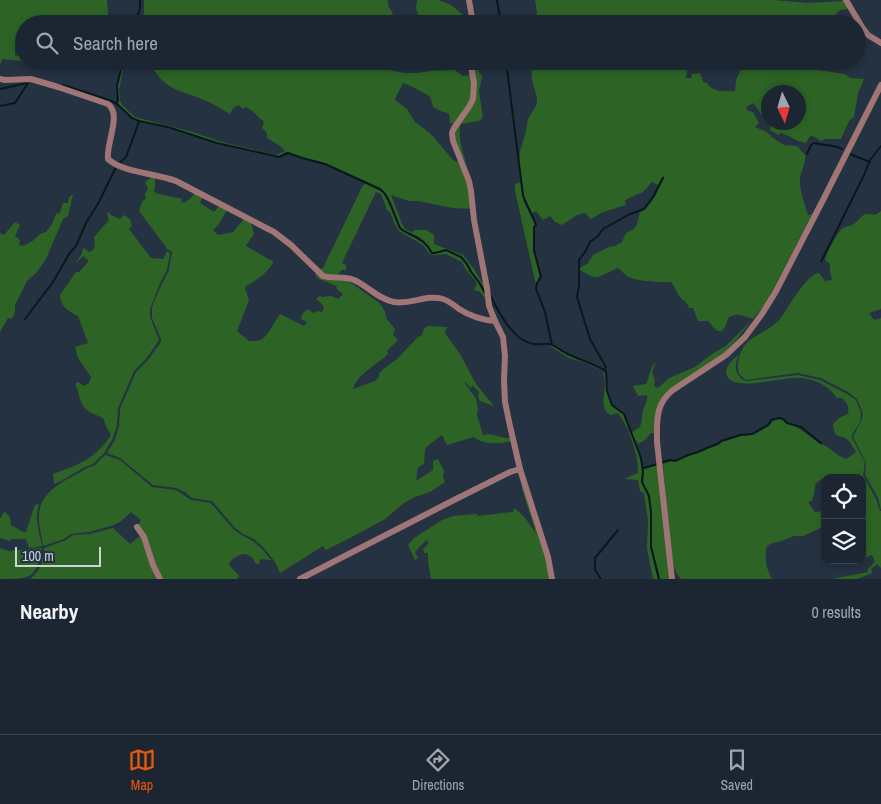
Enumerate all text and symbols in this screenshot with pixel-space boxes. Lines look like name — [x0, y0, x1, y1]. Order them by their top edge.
search box — [15, 15, 866, 70]
icon: search — [33, 29, 61, 57]
text: Search here — [73, 30, 158, 56]
north arrow — [761, 85, 806, 130]
map controls — [821, 474, 866, 564]
button: locate — [821, 474, 866, 519]
button: layers — [821, 519, 866, 564]
scale bar — [15, 544, 101, 567]
text: 100 m — [22, 547, 54, 565]
text: Nearby — [20, 597, 78, 626]
text: 0 results — [811, 601, 861, 623]
tab: Map — [128, 746, 156, 794]
tab: Directions — [412, 746, 464, 794]
tab: Saved — [720, 746, 753, 794]

